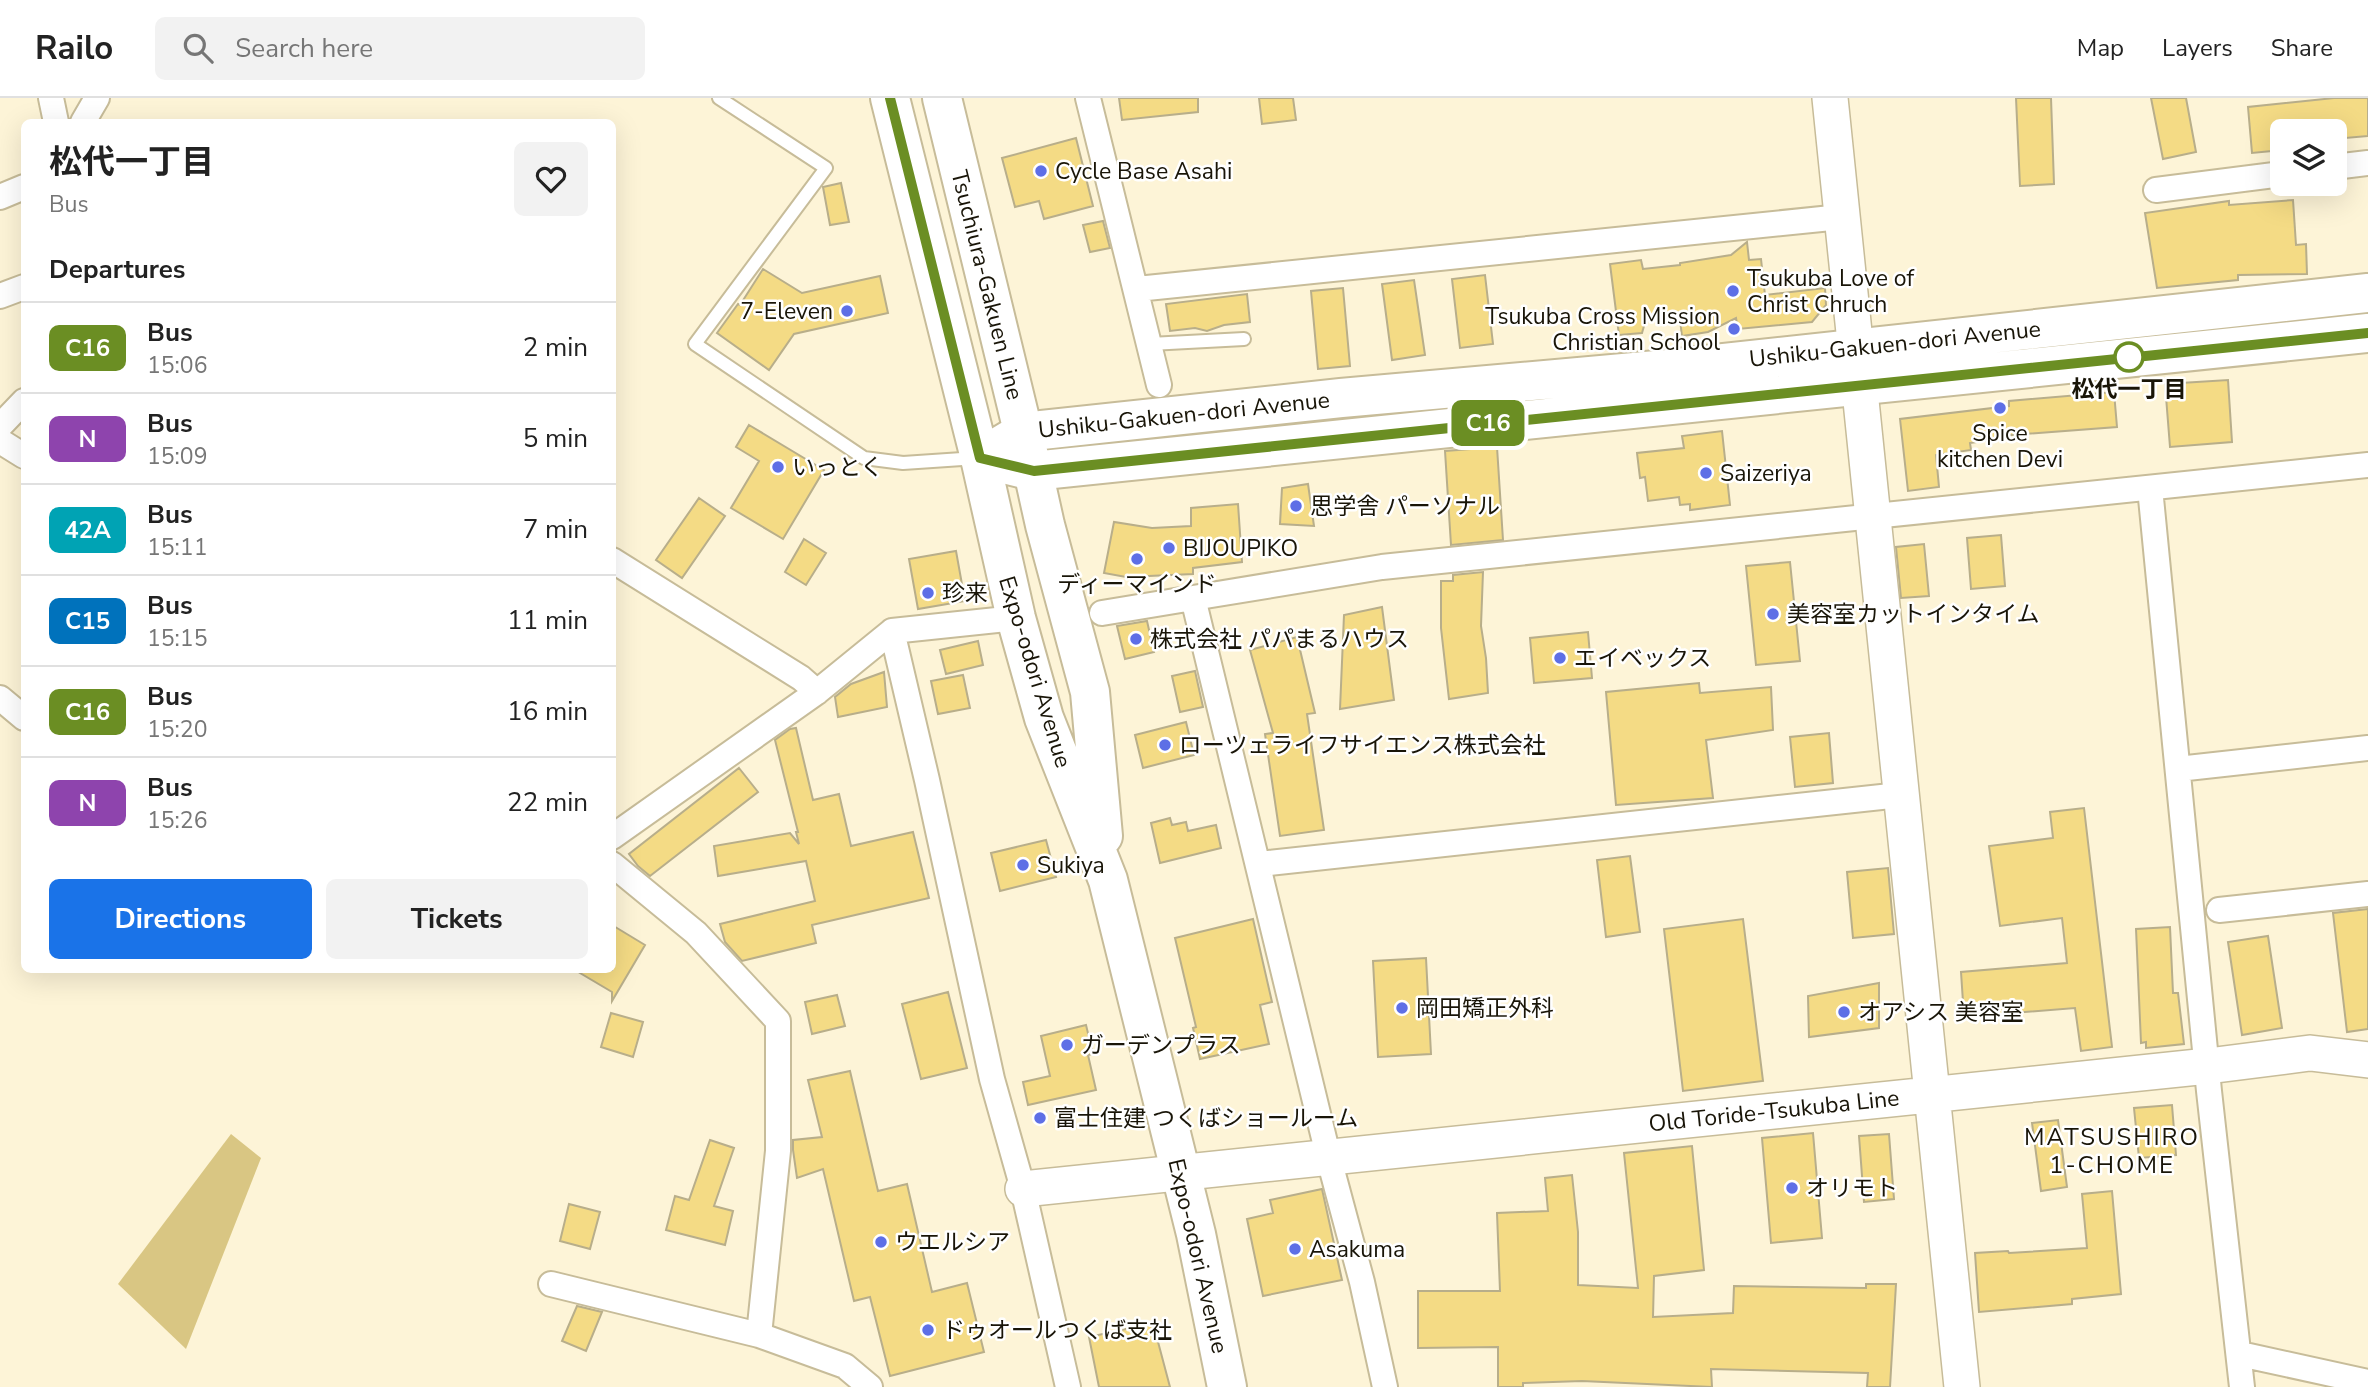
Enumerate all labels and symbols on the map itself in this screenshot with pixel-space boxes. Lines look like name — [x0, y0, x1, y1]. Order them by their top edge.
place label: Cycle Base Asahi — [1055, 156, 1232, 187]
marker: Cycle Base Asahi — [1033, 163, 1049, 179]
street label: Tsuchiura-Gakuen Line — [943, 167, 1031, 403]
place label: Tsukuba Love of Christ Chruch — [1747, 263, 1914, 320]
marker: Tsukuba Love of Christ Chruch — [1725, 283, 1741, 299]
place label: 7-Eleven — [740, 296, 833, 327]
place label: Tsukuba Cross Mission Christian School — [1485, 301, 1720, 358]
marker: 7-Eleven — [839, 303, 855, 319]
street label: Ushiku-Gakuen-dori Avenue — [1748, 313, 2042, 375]
marker: Tsukuba Cross Mission Christian School — [1726, 321, 1742, 337]
marker: 松代一丁目 — [2114, 342, 2144, 372]
place label: 松代一丁目 — [2072, 374, 2187, 405]
street label: Ushiku-Gakuen-dori Avenue — [1037, 384, 1331, 446]
line badge: C16 — [1448, 400, 1528, 446]
marker: Spice kitchen Devi — [1992, 400, 2008, 416]
place label: Spice kitchen Devi — [1937, 418, 2063, 475]
place label: いっとく — [792, 452, 883, 483]
place label: Saizeriya — [1720, 458, 1812, 489]
marker: いっとく — [770, 459, 786, 475]
marker: Saizeriya — [1698, 465, 1714, 481]
place label: 思学舎 パーソナル — [1310, 491, 1500, 522]
marker: 思学舎 パーソナル — [1288, 498, 1304, 514]
place label: BIJOUPIKO — [1183, 533, 1298, 564]
marker: BIJOUPIKO — [1161, 540, 1177, 556]
marker: ディーマインド — [1129, 551, 1145, 567]
place label: ディーマインド — [1057, 569, 1217, 600]
street label: Expo-odori Avenue — [991, 572, 1079, 772]
place label: 珍来 — [942, 578, 988, 609]
marker: 珍来 — [920, 585, 936, 601]
place label: 美容室カットインタイム — [1787, 599, 2040, 630]
marker: 美容室カットインタイム — [1765, 606, 1781, 622]
place label: 株式会社 パパまるハウス — [1150, 624, 1409, 655]
marker: 株式会社 パパまるハウス — [1128, 631, 1144, 647]
place label: エイベックス — [1574, 643, 1711, 674]
marker: エイベックス — [1552, 650, 1568, 666]
place label: ローツェライフサイエンス株式会社 — [1179, 730, 1546, 761]
marker: ローツェライフサイエンス株式会社 — [1157, 737, 1173, 753]
place label: Sukiya — [1037, 850, 1105, 881]
marker: Sukiya — [1015, 857, 1031, 873]
place label: 岡田矯正外科 — [1416, 993, 1554, 1024]
place label: オアシス 美容室 — [1858, 997, 2024, 1028]
marker: 岡田矯正外科 — [1394, 1000, 1410, 1016]
marker: オアシス 美容室 — [1836, 1004, 1852, 1020]
place label: ガーデンプラス — [1081, 1030, 1241, 1061]
marker: ガーデンプラス — [1059, 1037, 1075, 1053]
street label: Old Toride-Tsukuba Line — [1647, 1082, 1901, 1140]
place label: 富士住建 つくばショールーム — [1054, 1103, 1358, 1134]
marker: 富士住建 つくばショールーム — [1032, 1110, 1048, 1126]
district label: MATSUSHIRO 1-CHOME — [2024, 1121, 2200, 1181]
street label: Expo-odori Avenue — [1161, 1156, 1235, 1356]
place label: オリモト — [1806, 1173, 1898, 1204]
marker: オリモト — [1784, 1180, 1800, 1196]
place label: ウエルシア — [895, 1227, 1010, 1258]
marker: ウエルシア — [873, 1234, 889, 1250]
place label: Asakuma — [1309, 1234, 1405, 1265]
marker: Asakuma — [1287, 1241, 1303, 1257]
place label: ドゥオールつくば支社 — [942, 1315, 1172, 1346]
marker: ドゥオールつくば支社 — [920, 1322, 936, 1338]

